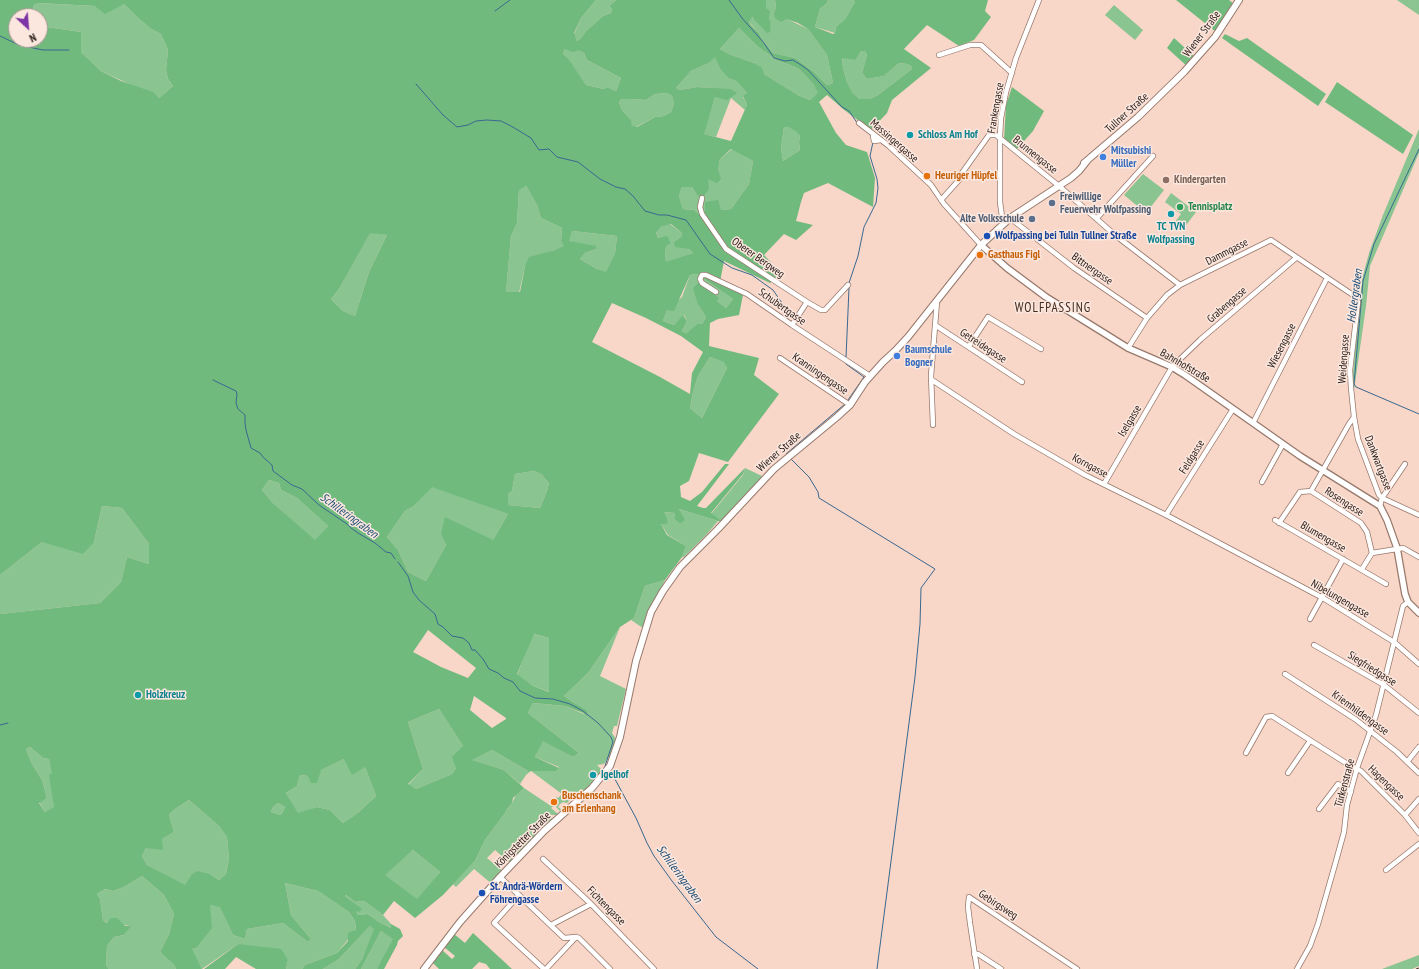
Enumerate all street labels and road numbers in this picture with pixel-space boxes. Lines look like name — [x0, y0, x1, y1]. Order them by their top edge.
street label: Wiener Straße — [1180, 8, 1224, 60]
street label: Frankengasse — [985, 82, 1007, 134]
street label: Tullner Straße — [1103, 90, 1151, 136]
street label: Massingergasse — [867, 117, 921, 165]
street label: Brunnengasse — [1010, 133, 1060, 177]
street label: Oberer Bergweg — [729, 235, 787, 281]
street label: Dammgasse — [1204, 236, 1250, 268]
street label: Bittnergasse — [1069, 250, 1115, 288]
street label: Grabengasse — [1205, 284, 1249, 326]
street label: Schubertgasse — [756, 286, 808, 328]
street label: Wiesengasse — [1265, 321, 1299, 371]
street label: Getreidegasse — [957, 326, 1009, 366]
street label: Weidengasse — [1336, 334, 1352, 384]
street label: Bahnhofstraße — [1158, 346, 1212, 386]
street label: Kranningengasse — [789, 350, 851, 398]
street label: Iselgasse — [1115, 403, 1145, 439]
street label: Wiener Straße — [754, 429, 804, 475]
street label: Dankwartgasse — [1362, 434, 1394, 492]
street label: Feldgasse — [1176, 438, 1208, 476]
street label: Korngasse — [1070, 451, 1110, 481]
street label: Rosengasse — [1322, 485, 1366, 519]
street label: Blumengasse — [1298, 519, 1348, 555]
street label: Nibelungengasse — [1309, 577, 1371, 621]
street label: Siegfriedgasse — [1345, 649, 1399, 689]
street label: Kriemhildengasse — [1329, 688, 1391, 738]
street label: Türkenstraße — [1332, 757, 1358, 809]
street label: Hagengasse — [1365, 762, 1407, 804]
street label: Königstetter Straße — [492, 809, 554, 871]
street label: Fichtengasse — [584, 884, 628, 928]
street label: Gebirgsweg — [976, 887, 1020, 923]

